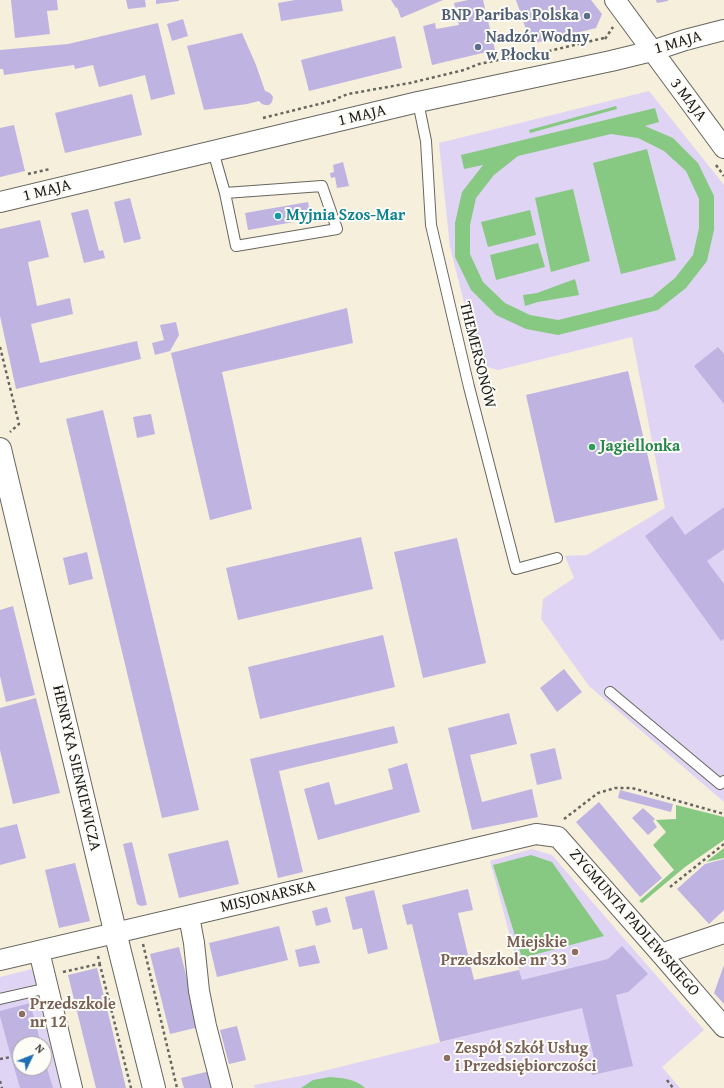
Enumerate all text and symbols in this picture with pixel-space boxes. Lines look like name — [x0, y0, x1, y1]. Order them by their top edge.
place label: BNP Paribas Polska — [441, 6, 579, 26]
marker: BNP Paribas Polska — [582, 11, 592, 21]
street label: 1 MAJA — [652, 27, 704, 59]
place label: Nadzór Wodny w Płocku — [486, 28, 589, 66]
marker: Nadzór Wodny w Płocku — [473, 42, 483, 52]
street label: 3 MAJA — [666, 75, 710, 125]
street label: 1 MAJA — [336, 101, 388, 131]
street label: 1 MAJA — [21, 176, 73, 206]
place label: Myjnia Szos-Mar — [286, 206, 405, 226]
marker: Myjnia Szos-Mar — [273, 211, 283, 221]
street label: THEMERSONÓW — [454, 300, 500, 410]
place label: Jagiellonka — [600, 437, 680, 457]
marker: Jagiellonka — [587, 442, 597, 452]
street label: HENRYKA SIENKIEWICZA — [48, 683, 104, 853]
street label: ZYGMUNTA PADLEWSKIEGO — [565, 845, 703, 1001]
street label: MISJONARSKA — [219, 877, 317, 917]
place label: Miejskie Przedszkole nr 33 — [441, 933, 567, 971]
marker: Miejskie Przedszkole nr 33 — [570, 947, 580, 957]
place label: Przedszkole nr 12 — [30, 995, 116, 1033]
marker: Przedszkole nr 12 — [17, 1009, 27, 1019]
north arrow — [12, 1036, 52, 1076]
place label: Zespół Szkół Usług i Przedsiębiorczości — [455, 1039, 597, 1077]
text: N — [32, 1040, 48, 1057]
marker: Zespół Szkół Usług i Przedsiębiorczości — [442, 1053, 452, 1063]

